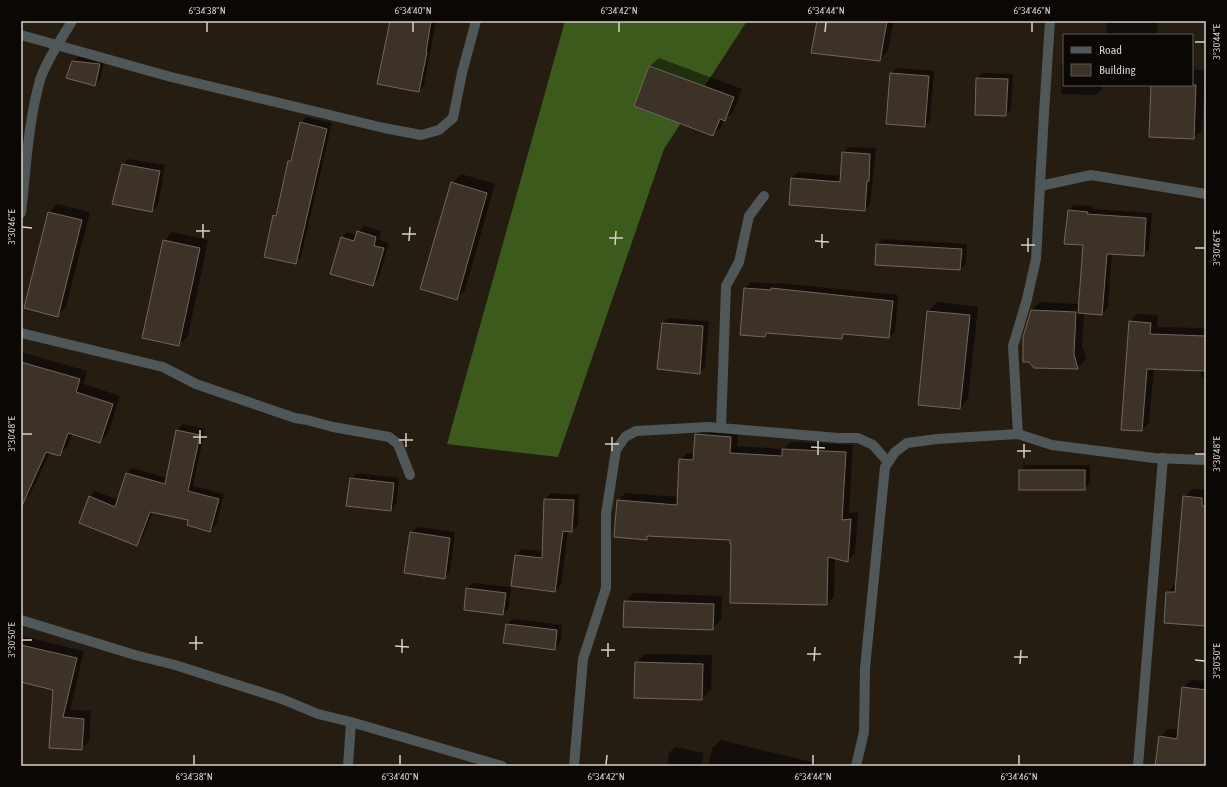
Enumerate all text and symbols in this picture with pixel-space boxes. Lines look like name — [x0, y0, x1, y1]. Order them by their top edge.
text: 6°34'38"N — [188, 5, 226, 16]
text: 6°34'40"N — [394, 5, 432, 16]
text: 6°34'42"N — [600, 5, 638, 16]
text: 6°34'44"N — [807, 5, 845, 16]
text: 6°34'46"N — [1013, 5, 1051, 16]
text: 3°30'44"E — [1211, 24, 1222, 60]
legend — [1063, 34, 1193, 86]
text: Road — [1099, 43, 1122, 57]
text: Building — [1099, 63, 1137, 77]
text: 3°30'46"E — [6, 209, 17, 245]
text: 3°30'46"E — [1211, 230, 1222, 266]
text: 3°30'48"E — [6, 416, 17, 452]
text: 3°30'48"E — [1211, 436, 1222, 472]
text: 3°30'50"E — [6, 622, 17, 658]
text: 3°30'50"E — [1211, 643, 1222, 679]
text: 6°34'38"N — [175, 771, 213, 782]
text: 6°34'40"N — [381, 771, 419, 782]
text: 6°34'42"N — [587, 771, 625, 782]
text: 6°34'44"N — [794, 771, 832, 782]
text: 6°34'46"N — [1000, 771, 1038, 782]

